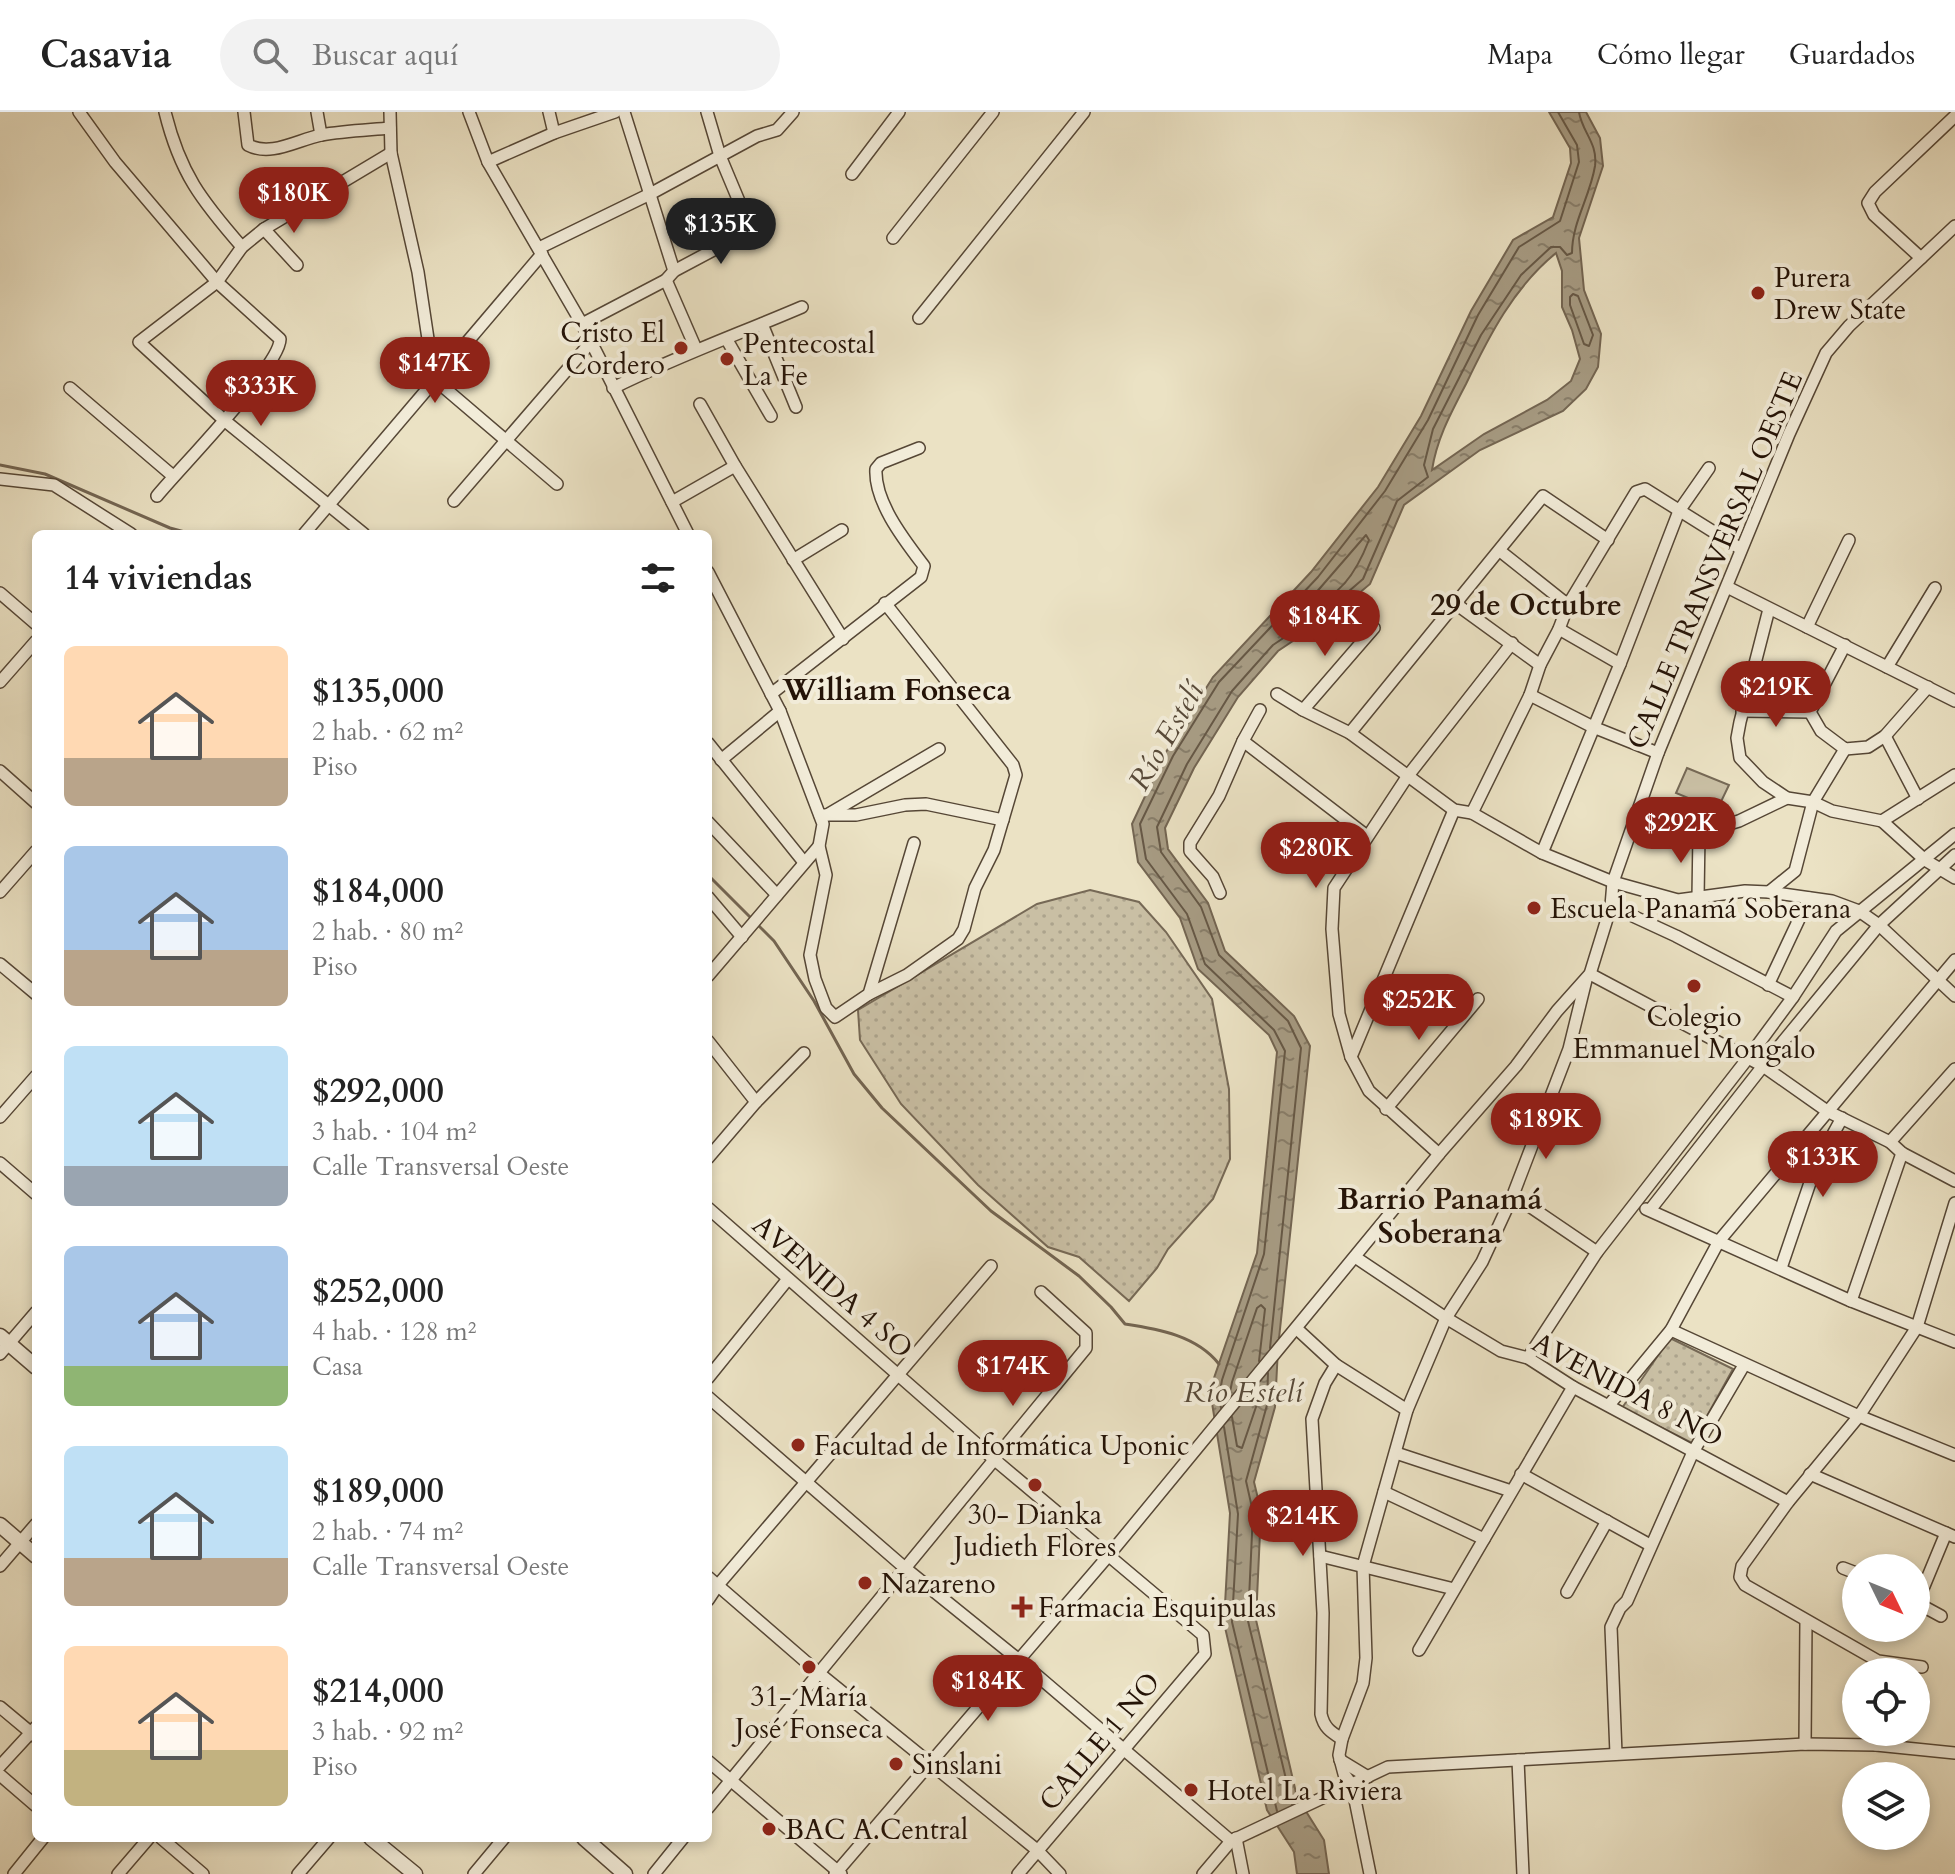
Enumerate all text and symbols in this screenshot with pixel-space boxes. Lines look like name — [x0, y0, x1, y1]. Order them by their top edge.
search box — [220, 19, 780, 91]
text: Casavia — [40, 29, 172, 81]
icon: search — [248, 33, 292, 77]
text: Buscar aquí — [312, 35, 458, 76]
text: Mapa — [1487, 36, 1553, 74]
text: Cómo llegar — [1597, 36, 1745, 74]
text: Guardados — [1789, 36, 1915, 74]
pin: $180K — [238, 167, 350, 235]
text: $180K — [257, 175, 331, 210]
pin: $135K — [665, 198, 777, 266]
text: $135K — [684, 206, 758, 241]
place label: Purera Drew State — [1774, 259, 1906, 329]
marker: Purera Drew State — [1749, 284, 1767, 302]
place label: Cristo El Cordero — [560, 314, 665, 384]
place label: Pentecostal La Fe — [743, 325, 875, 395]
pin: $147K — [379, 337, 491, 405]
marker: Cristo El Cordero — [672, 339, 690, 357]
text: $147K — [398, 345, 472, 380]
marker: Pentecostal La Fe — [718, 350, 736, 368]
pin: $333K — [205, 360, 317, 428]
street label: CALLE TRANSVERSAL OESTE — [1618, 366, 1812, 755]
text: $333K — [224, 368, 298, 403]
text: 14 viviendas — [64, 555, 252, 601]
icon: filters — [636, 556, 680, 600]
district label: 29 de Octubre — [1430, 585, 1622, 626]
pin: $184K — [1269, 590, 1381, 658]
text: $184K — [1288, 598, 1362, 633]
pin: $219K — [1720, 661, 1832, 729]
text: $135,000 — [312, 668, 444, 714]
text: $219K — [1739, 669, 1813, 704]
district label: William Fonseca — [782, 670, 1011, 711]
water label: Río Estelí — [1119, 673, 1215, 798]
icon: home — [128, 678, 224, 774]
text: 2 hab. · 62 m² — [312, 714, 463, 749]
text: Piso — [312, 749, 357, 784]
pin: $292K — [1625, 797, 1737, 865]
text: $292K — [1644, 805, 1718, 840]
pin: $280K — [1260, 822, 1372, 890]
text: $280K — [1279, 830, 1353, 865]
text: $184,000 — [312, 868, 444, 914]
icon: home — [128, 878, 224, 974]
place label: Escuela Panamá Soberana — [1550, 890, 1851, 928]
marker: Escuela Panamá Soberana — [1525, 899, 1543, 917]
text: 2 hab. · 80 m² — [312, 914, 463, 949]
text: Piso — [312, 949, 357, 984]
pin: $252K — [1363, 974, 1475, 1042]
marker: Colegio Emmanuel Mongalo — [1685, 977, 1703, 995]
text: $252K — [1382, 982, 1456, 1017]
place label: Colegio Emmanuel Mongalo — [1573, 998, 1815, 1068]
text: $292,000 — [312, 1068, 444, 1114]
icon: home — [128, 1078, 224, 1174]
pin: $189K — [1490, 1093, 1602, 1161]
text: $189K — [1509, 1101, 1583, 1136]
text: 3 hab. · 104 m² — [312, 1114, 477, 1149]
pin: $133K — [1767, 1131, 1879, 1199]
text: $133K — [1786, 1139, 1860, 1174]
text: Calle Transversal Oeste — [312, 1149, 569, 1184]
district label: Barrio Panamá Soberana — [1338, 1179, 1543, 1254]
street label: AVENIDA 4 SO — [744, 1206, 921, 1367]
text: $252,000 — [312, 1268, 444, 1314]
icon: home — [128, 1278, 224, 1374]
text: 4 hab. · 128 m² — [312, 1314, 477, 1349]
street label: AVENIDA 8 NO — [1525, 1323, 1730, 1456]
pin: $174K — [957, 1340, 1069, 1408]
text: $174K — [976, 1348, 1050, 1383]
text: Casa — [312, 1349, 363, 1384]
water label: Río Estelí — [1183, 1372, 1304, 1413]
place label: Facultad de Informática Uponic — [814, 1427, 1190, 1465]
marker: Facultad de Informática Uponic — [789, 1436, 807, 1454]
text: $189,000 — [312, 1468, 444, 1514]
marker: 30- Dianka Judieth Flores — [1026, 1476, 1044, 1494]
icon: home — [128, 1478, 224, 1574]
pin: $214K — [1247, 1490, 1359, 1558]
place label: 30- Dianka Judieth Flores — [950, 1496, 1116, 1566]
text: $214K — [1266, 1498, 1340, 1533]
text: 2 hab. · 74 m² — [312, 1514, 463, 1549]
text: Calle Transversal Oeste — [312, 1549, 569, 1584]
north arrow — [1842, 1554, 1930, 1642]
map controls — [1842, 1554, 1930, 1850]
place label: Nazareno — [881, 1565, 996, 1603]
marker: Nazareno — [856, 1574, 874, 1592]
place label: Farmacia Esquipulas — [1038, 1589, 1276, 1627]
marker: Farmacia Esquipulas — [1013, 1598, 1031, 1616]
pin: $184K — [932, 1655, 1044, 1723]
marker: 31- María José Fonseca — [800, 1658, 818, 1676]
button: locate — [1842, 1658, 1930, 1746]
text: $184K — [951, 1663, 1025, 1698]
street label: CALLE 1 NO — [1031, 1664, 1169, 1819]
text: $214,000 — [312, 1668, 444, 1714]
icon: home — [128, 1678, 224, 1774]
place label: 31- María José Fonseca — [731, 1678, 883, 1748]
text: 3 hab. · 92 m² — [312, 1714, 463, 1749]
place label: Sinslani — [912, 1746, 1002, 1784]
text: Piso — [312, 1749, 357, 1784]
marker: Sinslani — [887, 1755, 905, 1773]
button: layers — [1842, 1762, 1930, 1850]
place label: Hotel La Riviera — [1207, 1772, 1403, 1810]
marker: Hotel La Riviera — [1182, 1781, 1200, 1799]
place label: BAC A.Central — [785, 1811, 968, 1849]
marker: BAC A.Central — [760, 1820, 778, 1838]

